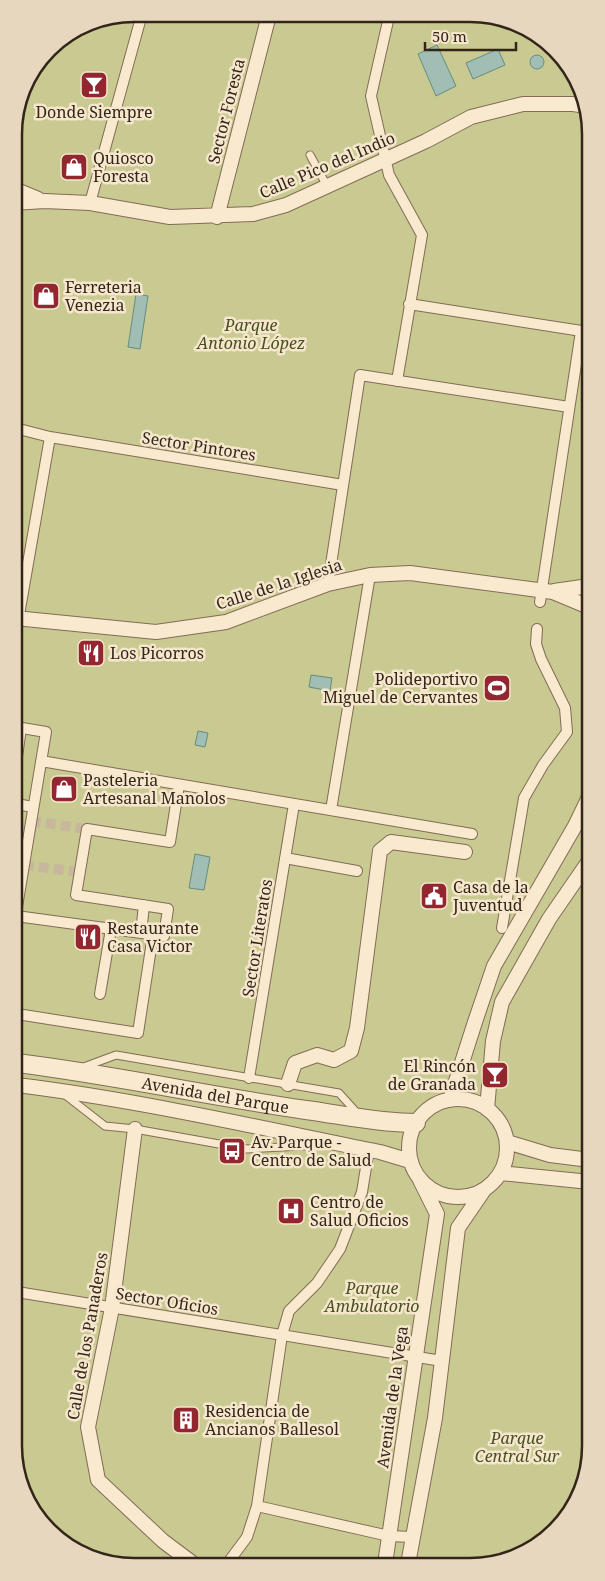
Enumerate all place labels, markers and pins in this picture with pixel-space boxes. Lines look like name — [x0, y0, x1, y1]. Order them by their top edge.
bar icon: Donde Siempre — [79, 70, 109, 100]
place label: Donde Siempre — [35, 101, 153, 123]
place label: Quiosco Foresta — [93, 147, 154, 187]
shop icon: Quiosco Foresta — [59, 152, 89, 182]
place label: Ferreteria Venezia — [65, 276, 142, 316]
shop icon: Ferreteria Venezia — [31, 281, 61, 311]
restaurant icon: Los Picorros — [76, 638, 106, 668]
place label: Los Picorros — [110, 642, 204, 664]
place label: Polideportivo Miguel de Cervantes — [323, 668, 478, 708]
sports icon: Polideportivo Miguel de Cervantes — [482, 673, 512, 703]
place label: Pasteleria Artesanal Manolos — [83, 769, 226, 809]
shop icon: Pasteleria Artesanal Manolos — [49, 774, 79, 804]
place label: Casa de la Juventud — [452, 876, 529, 916]
public building icon: Casa de la Juventud — [419, 881, 449, 911]
place label: Restaurante Casa Victor — [107, 917, 199, 957]
restaurant icon: Restaurante Casa Victor — [73, 922, 103, 952]
place label: El Rincón de Granada — [388, 1055, 476, 1095]
bar icon: El Rincón de Granada — [480, 1060, 510, 1090]
place label: Av. Parque - Centro de Salud — [251, 1131, 372, 1171]
bus stop icon: Av. Parque - Centro de Salud — [217, 1136, 247, 1166]
place label: Centro de Salud Oficios — [310, 1191, 409, 1231]
hospital icon: Centro de Salud Oficios — [276, 1196, 306, 1226]
place label: Residencia de Ancianos Ballesol — [205, 1400, 339, 1440]
building icon: Residencia de Ancianos Ballesol — [171, 1405, 201, 1435]

